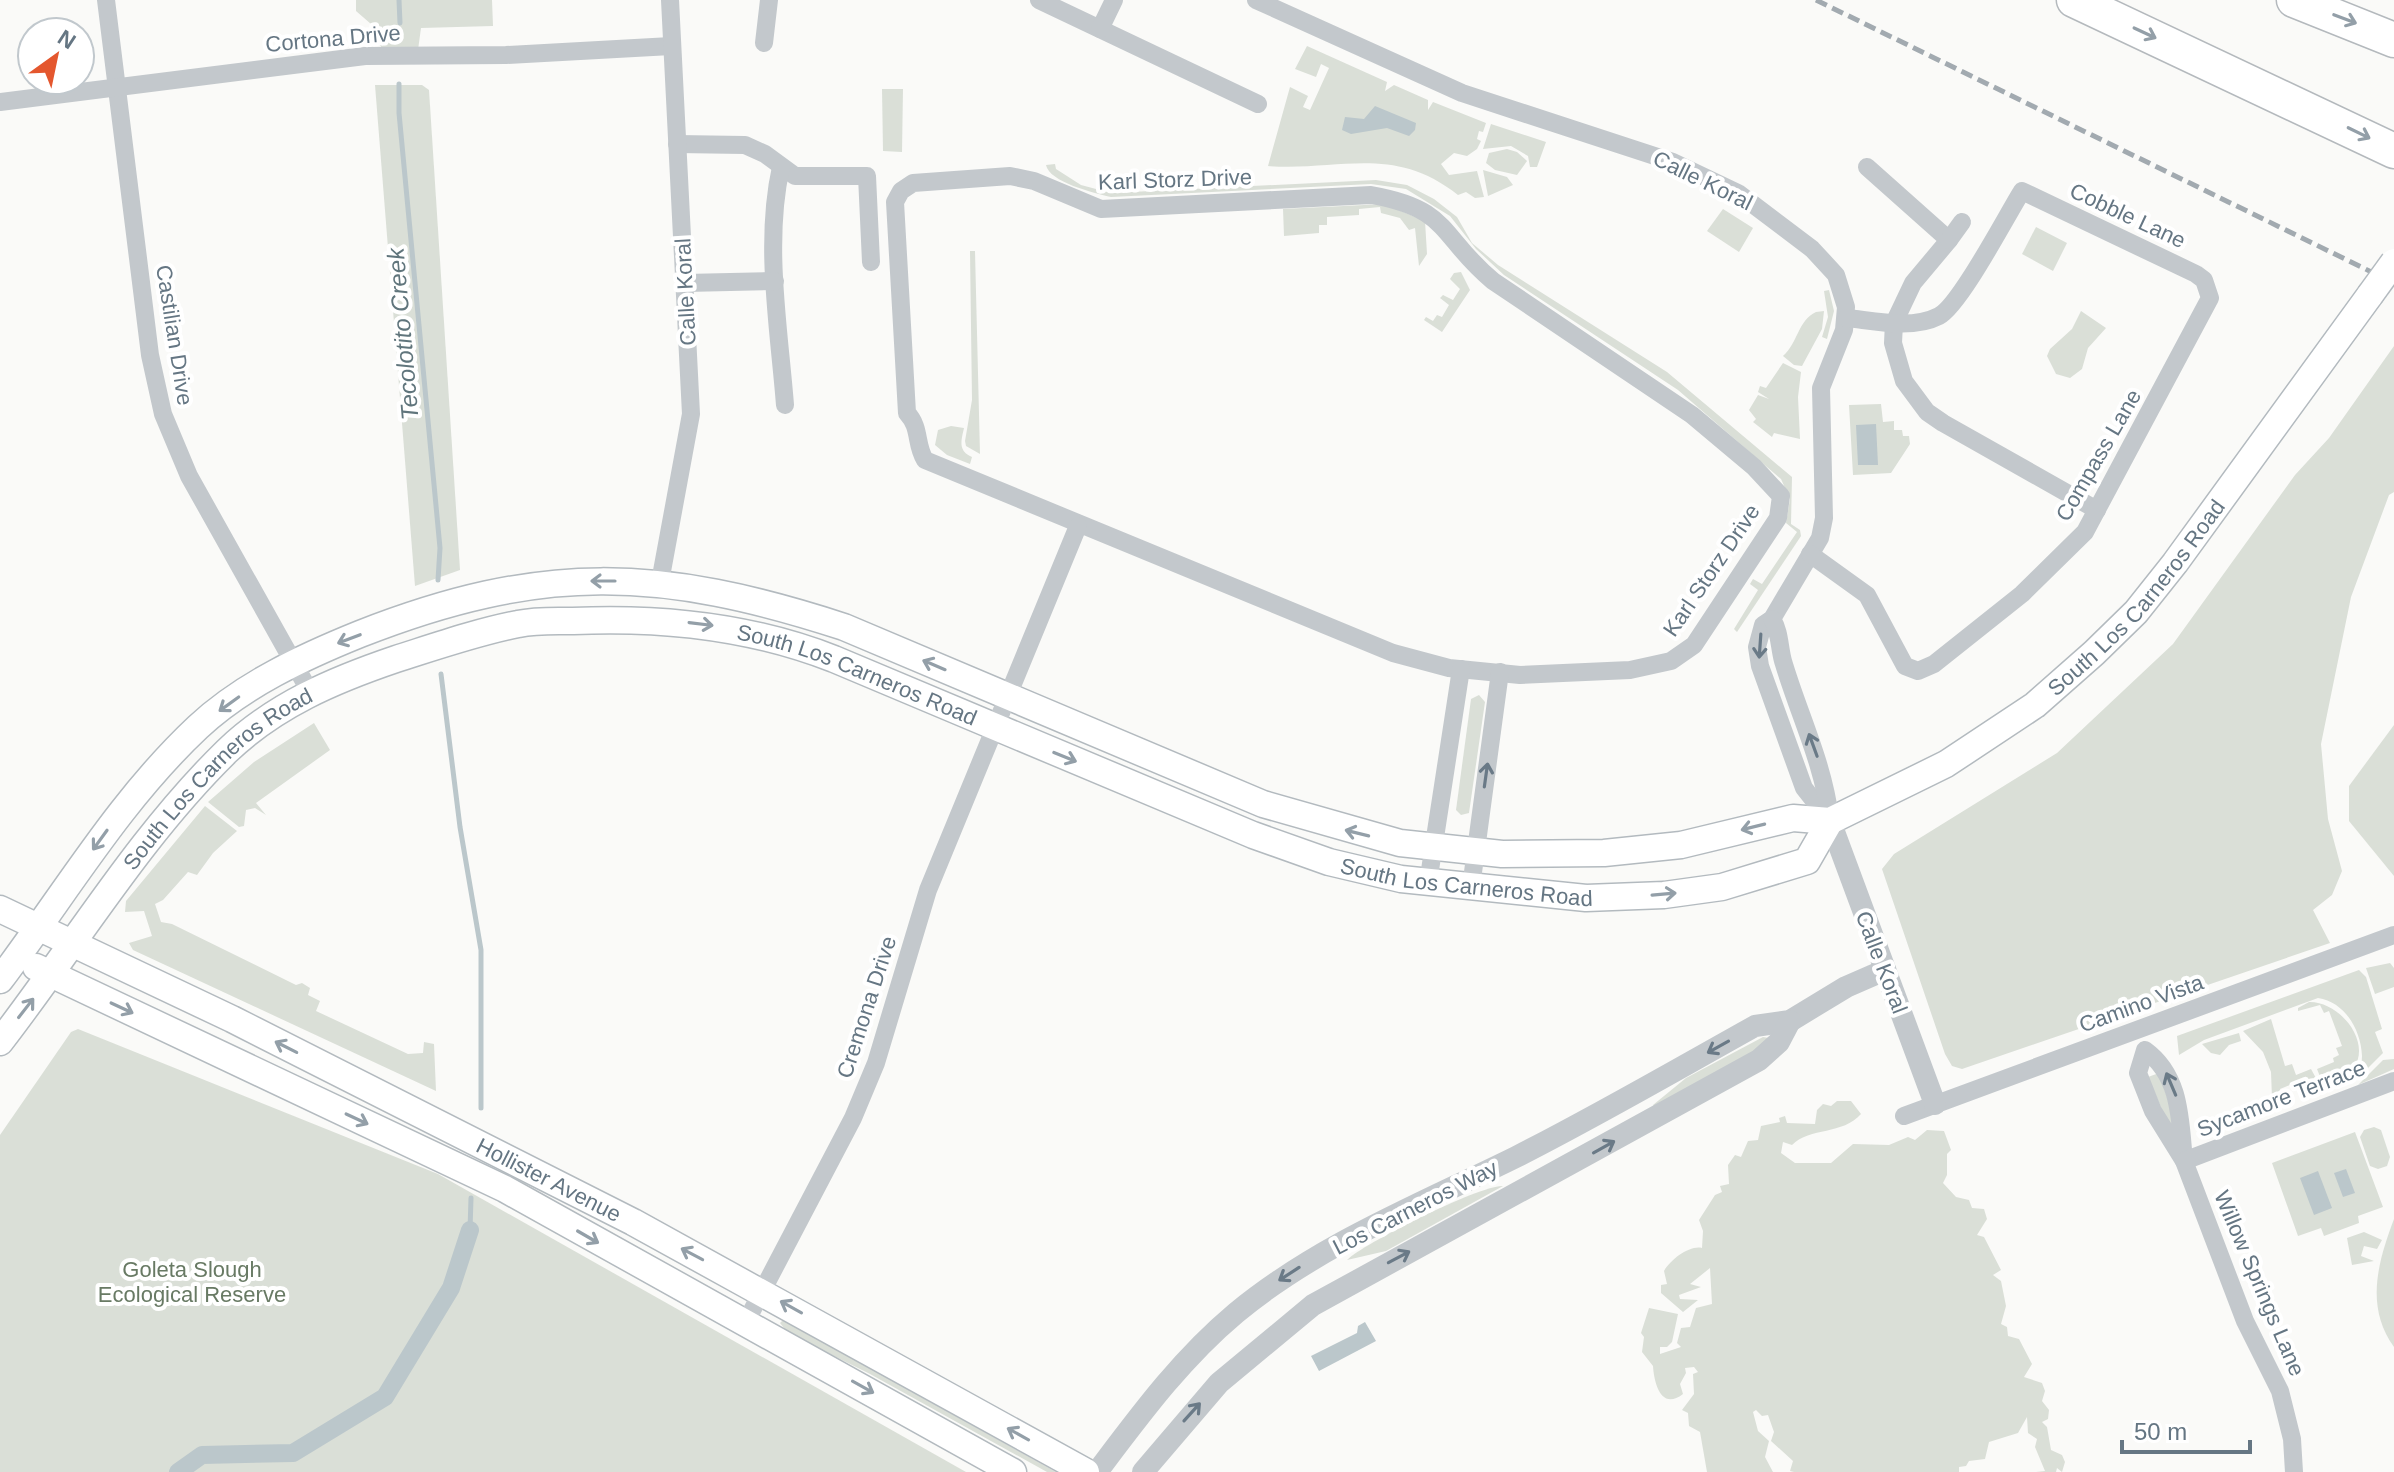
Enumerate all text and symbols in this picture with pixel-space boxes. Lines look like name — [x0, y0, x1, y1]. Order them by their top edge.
one-way arrow — [2332, 13, 2356, 27]
north arrow — [16, 16, 96, 96]
street label: Cortona Drive — [264, 20, 402, 57]
text: N — [53, 25, 80, 54]
one-way arrow — [2132, 26, 2156, 41]
one-way arrow — [2346, 126, 2370, 142]
street label: Calle Koral — [1649, 146, 1757, 215]
street label: Karl Storz Drive — [1098, 164, 1252, 195]
street label: Cobble Lane — [2066, 178, 2190, 253]
street label: Calle Koral — [670, 238, 701, 346]
water label: Tecolotito Creek — [381, 245, 423, 421]
street label: Castilian Drive — [151, 263, 198, 407]
street label: Compass Lane — [2051, 385, 2146, 526]
street label: South Los Carneros Road — [2043, 495, 2230, 701]
street label: Karl Storz Drive — [1658, 499, 1765, 641]
one-way arrow — [591, 573, 617, 589]
one-way arrow — [687, 617, 714, 632]
street label: South Los Carneros Road — [735, 619, 981, 731]
one-way arrow — [337, 632, 362, 647]
one-way arrow — [1752, 633, 1767, 659]
one-way arrow — [922, 657, 947, 672]
street label: South Los Carneros Road — [118, 683, 316, 875]
one-way arrow — [219, 696, 241, 712]
one-way arrow — [1805, 733, 1820, 758]
one-way arrow — [1053, 751, 1077, 765]
one-way arrow — [1479, 763, 1494, 788]
one-way arrow — [1741, 821, 1767, 836]
one-way arrow — [1345, 824, 1371, 839]
one-way arrow — [91, 829, 108, 851]
street label: South Los Carneros Road — [1338, 853, 1593, 911]
one-way arrow — [1650, 887, 1677, 902]
street label: Calle Koral — [1851, 907, 1912, 1017]
street label: Cremona Drive — [832, 933, 901, 1081]
street label: Camino Vista — [2076, 969, 2207, 1038]
one-way arrow — [17, 998, 35, 1019]
one-way arrow — [110, 1001, 134, 1016]
one-way arrow — [274, 1039, 298, 1054]
one-way arrow — [1706, 1039, 1730, 1055]
street label: Sycamore Terrace — [2194, 1055, 2369, 1142]
one-way arrow — [2163, 1072, 2178, 1097]
one-way arrow — [344, 1112, 369, 1127]
street label: Hollister Avenue — [472, 1133, 625, 1227]
one-way arrow — [1592, 1139, 1615, 1155]
street label: Los Carneros Way — [1329, 1155, 1502, 1260]
street label: Willow Springs Lane — [2209, 1187, 2310, 1380]
one-way arrow — [576, 1230, 600, 1245]
one-way arrow — [681, 1245, 704, 1261]
one-way arrow — [1386, 1248, 1410, 1264]
park label: Goleta Slough Ecological Reserve — [98, 1257, 286, 1307]
one-way arrow — [1279, 1266, 1301, 1282]
one-way arrow — [780, 1299, 803, 1315]
one-way arrow — [850, 1380, 874, 1395]
one-way arrow — [1183, 1402, 1201, 1422]
scale bar — [2122, 1404, 2250, 1454]
text: 50 m — [2134, 1418, 2187, 1445]
one-way arrow — [1007, 1426, 1031, 1441]

